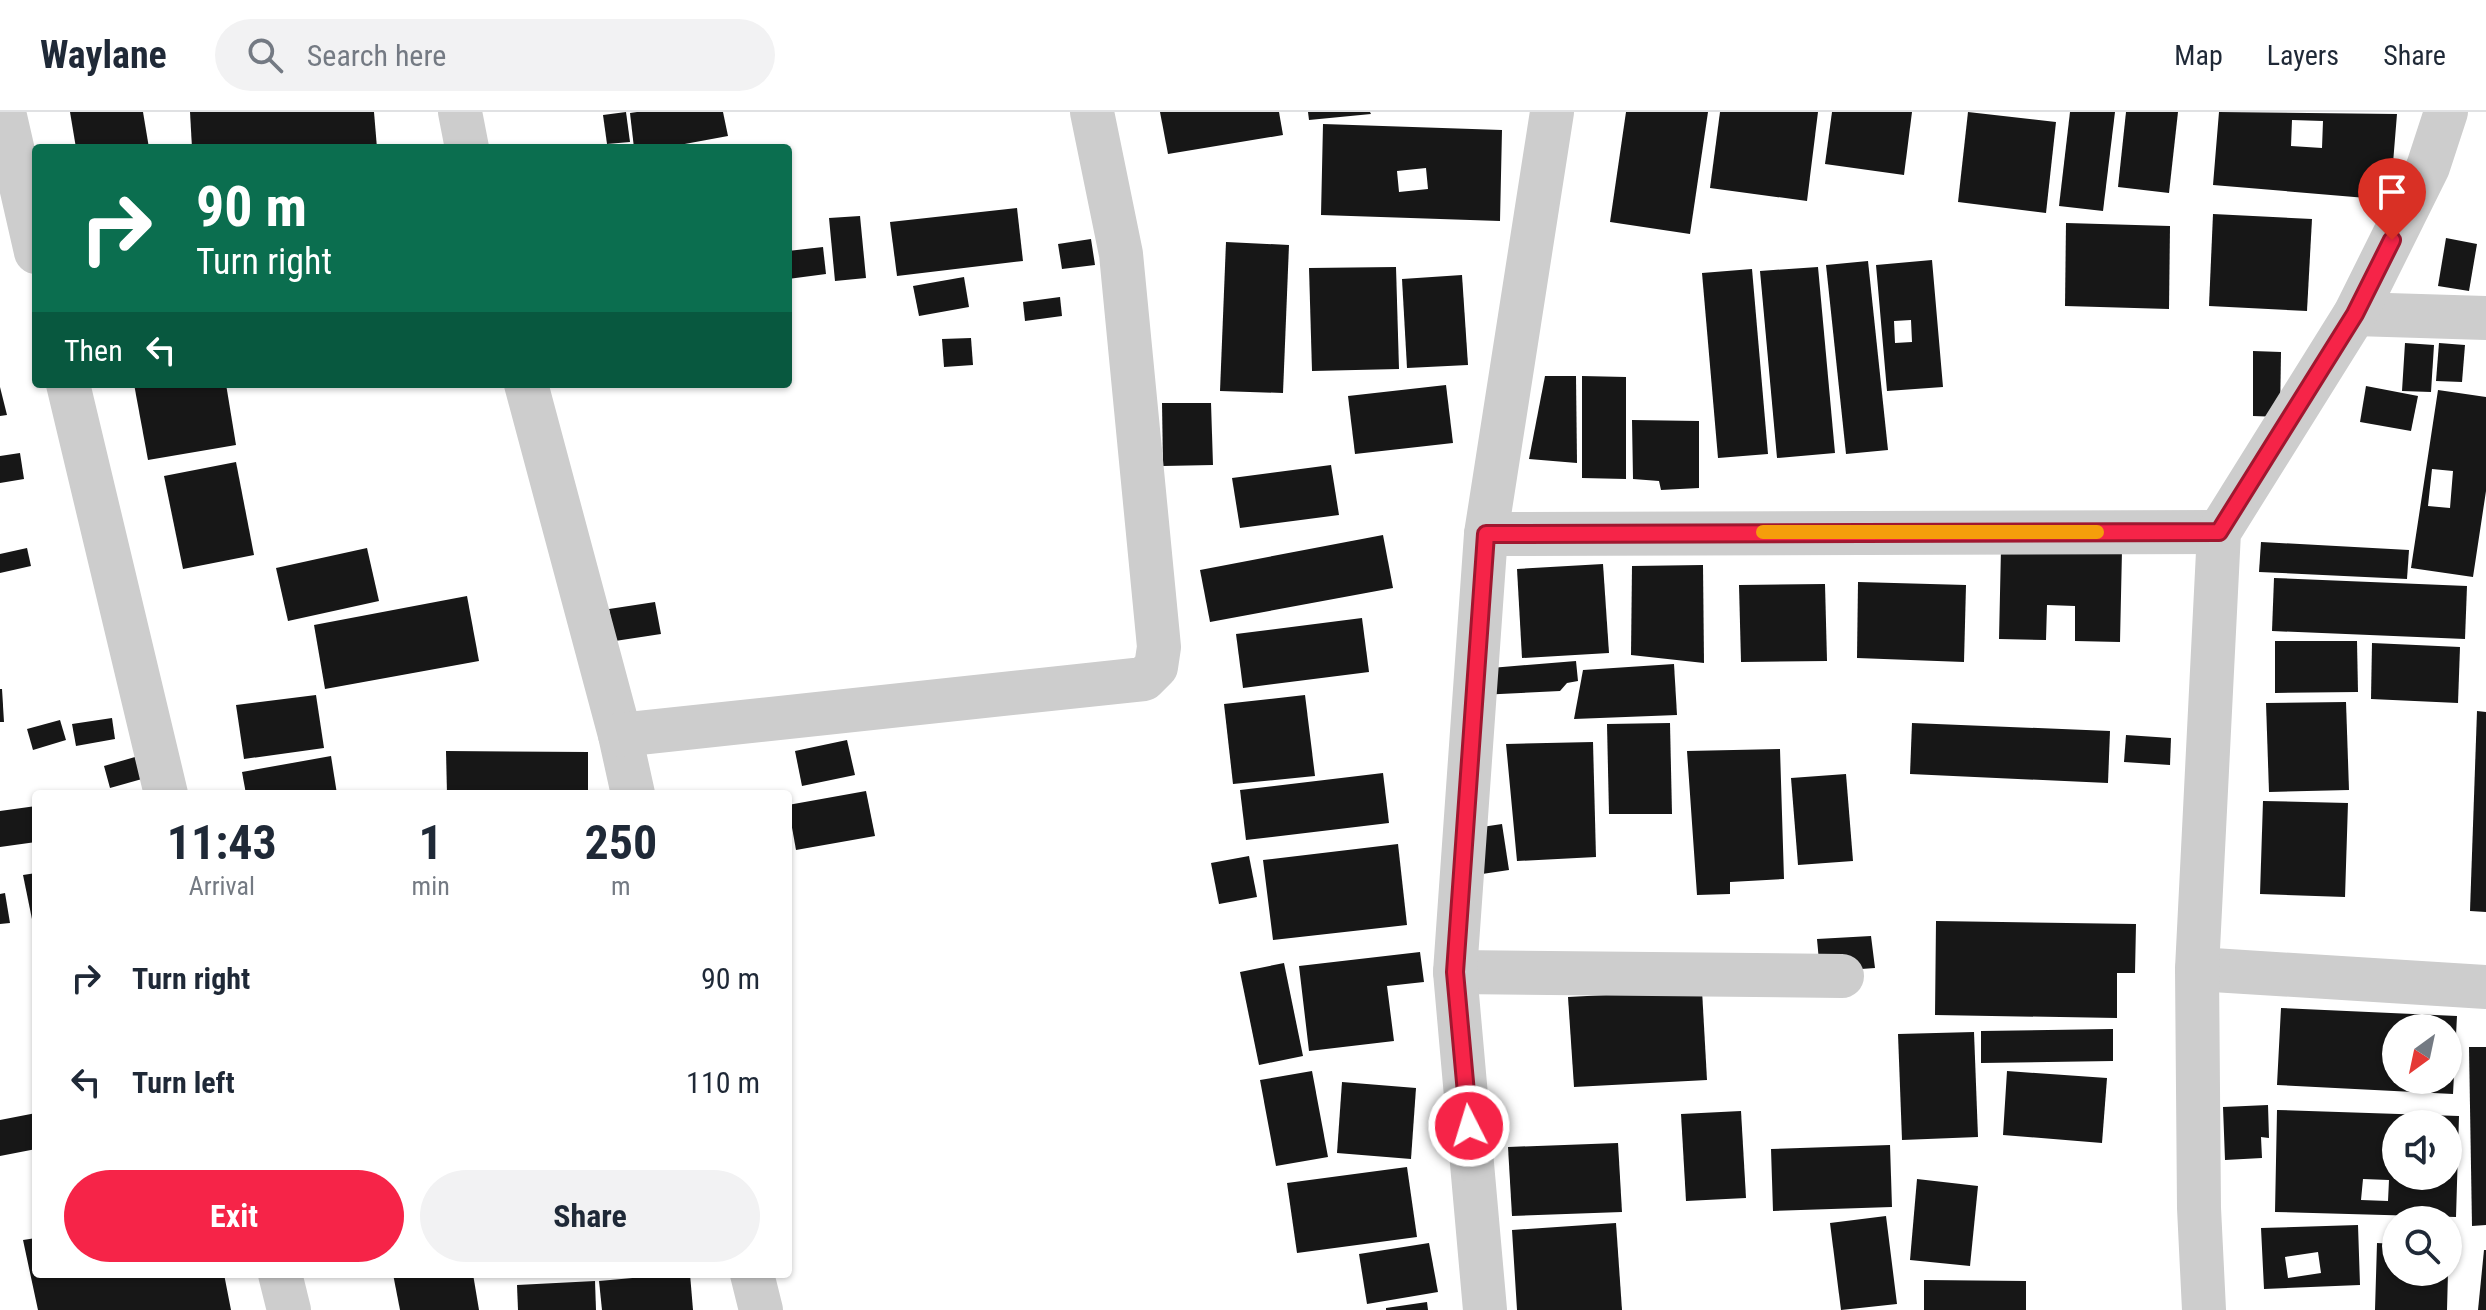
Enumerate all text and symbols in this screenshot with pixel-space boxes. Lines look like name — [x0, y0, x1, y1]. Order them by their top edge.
search box — [215, 19, 775, 91]
text: Waylane — [40, 33, 167, 77]
icon: search — [243, 33, 287, 77]
text: Search here — [307, 38, 446, 73]
text: Map — [2174, 39, 2223, 72]
text: Layers — [2267, 39, 2339, 72]
text: Share — [2383, 39, 2446, 72]
pin — [2358, 158, 2426, 240]
icon: arrive — [2370, 170, 2414, 214]
text: 90 m — [196, 174, 307, 240]
icon: right — [64, 176, 168, 280]
text: Turn right — [196, 241, 332, 283]
icon: left — [139, 328, 183, 372]
text: Then — [64, 333, 123, 368]
text: 11:43 — [167, 814, 277, 871]
text: 1 — [419, 814, 443, 871]
text: 250 — [584, 814, 657, 871]
text: Arrival — [189, 871, 255, 901]
text: min — [412, 871, 450, 901]
text: m — [611, 871, 631, 901]
icon: right — [64, 956, 108, 1000]
text: Turn right — [132, 961, 250, 996]
text: 90 m — [701, 961, 760, 996]
north arrow — [2382, 1014, 2462, 1094]
map controls — [2382, 1014, 2462, 1286]
icon: left — [64, 1060, 108, 1104]
text: Turn left — [132, 1065, 235, 1100]
text: 110 m — [686, 1065, 760, 1100]
position arrow — [1427, 1084, 1511, 1168]
button: sound — [2382, 1110, 2462, 1190]
button: Exit — [64, 1170, 404, 1262]
button: Share — [420, 1170, 760, 1262]
button: search — [2382, 1206, 2462, 1286]

